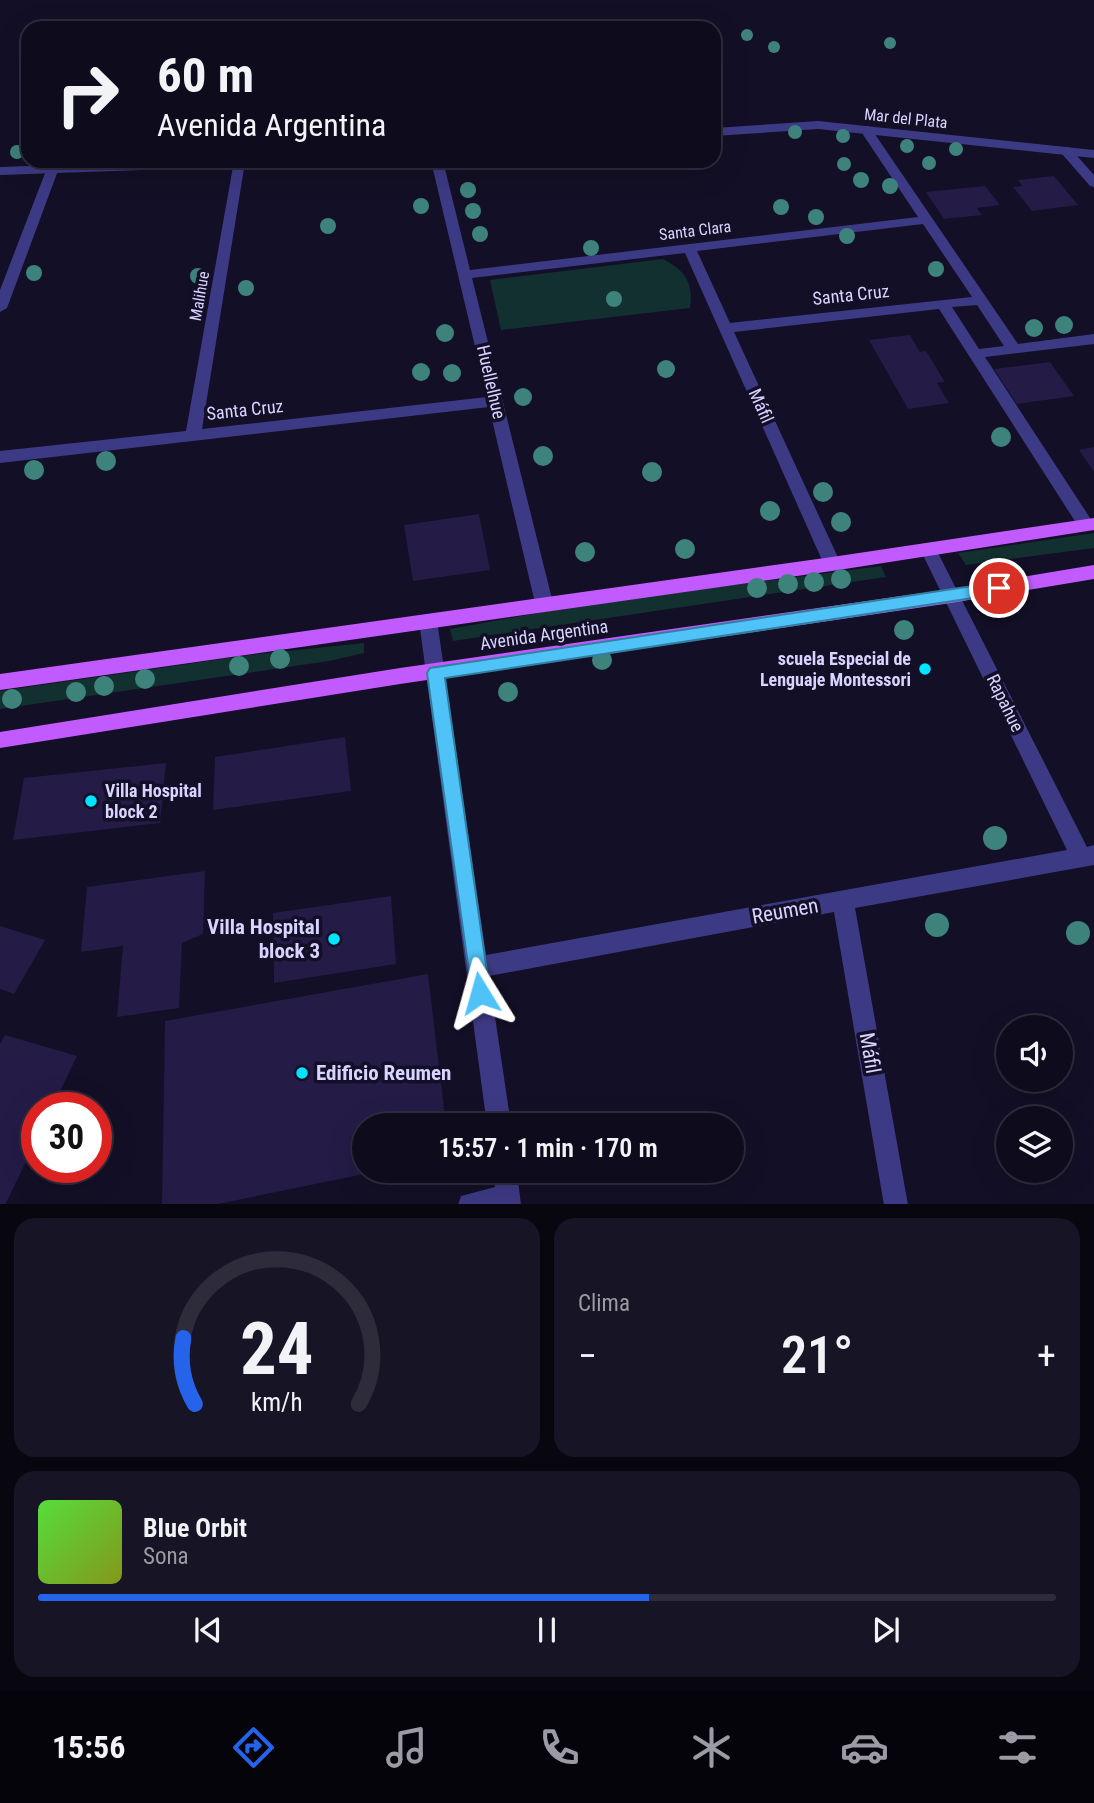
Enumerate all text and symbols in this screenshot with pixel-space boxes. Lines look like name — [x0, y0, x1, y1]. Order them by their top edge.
text: 60 m — [157, 47, 254, 104]
icon: right — [42, 49, 133, 140]
street label: Mar del Plata — [863, 105, 949, 132]
text: Avenida Argentina — [157, 106, 386, 144]
street label: Santa Clara — [658, 217, 732, 244]
street label: Malihue — [186, 270, 213, 322]
street label: Santa Cruz — [812, 280, 890, 309]
street label: Huellelhue — [473, 343, 510, 421]
street label: Máfil — [745, 385, 778, 426]
street label: Santa Cruz — [206, 395, 284, 424]
pin — [969, 558, 1029, 618]
icon: arrive — [980, 569, 1018, 607]
street label: Avenida Argentina — [479, 615, 609, 654]
place label: scuela Especial de Lenguaje Montessori — [760, 648, 911, 690]
marker: scuela Especial de Lenguaje Montessori — [917, 661, 933, 677]
street label: Rapahue — [983, 671, 1028, 735]
place label: Villa Hospital block 2 — [105, 780, 202, 822]
marker: Villa Hospital block 2 — [83, 793, 99, 809]
street label: Reumen — [750, 893, 820, 929]
place label: Villa Hospital block 3 — [207, 915, 320, 963]
marker: Villa Hospital block 3 — [326, 931, 342, 947]
position arrow — [443, 956, 517, 1030]
map controls — [996, 1015, 1073, 1183]
button: sound — [996, 1015, 1073, 1092]
street label: Máfil — [855, 1031, 885, 1075]
place label: Edificio Reumen — [316, 1061, 451, 1085]
marker: Edificio Reumen — [294, 1065, 310, 1081]
speed limit sign: 30 — [21, 1092, 112, 1183]
button: layers — [996, 1106, 1073, 1183]
text: 15:57 · 1 min · 170 m — [438, 1133, 658, 1163]
text: Clima — [578, 1290, 630, 1317]
text: 24 — [240, 1306, 314, 1392]
text: 21° — [781, 1325, 853, 1386]
text: − — [578, 1334, 597, 1378]
text: + — [1037, 1334, 1056, 1378]
text: km/h — [251, 1387, 303, 1416]
text: Blue Orbit — [143, 1513, 247, 1543]
text: Sona — [143, 1543, 189, 1570]
icon: previous — [189, 1611, 227, 1649]
icon: pause — [528, 1611, 566, 1649]
icon: next — [867, 1611, 905, 1649]
icon: directions — [229, 1723, 278, 1772]
icon: music — [382, 1723, 431, 1772]
icon: phone — [535, 1723, 584, 1772]
icon: climate — [687, 1723, 736, 1772]
icon: car — [840, 1723, 889, 1772]
icon: filters — [993, 1723, 1042, 1772]
text: 15:56 — [52, 1728, 125, 1766]

